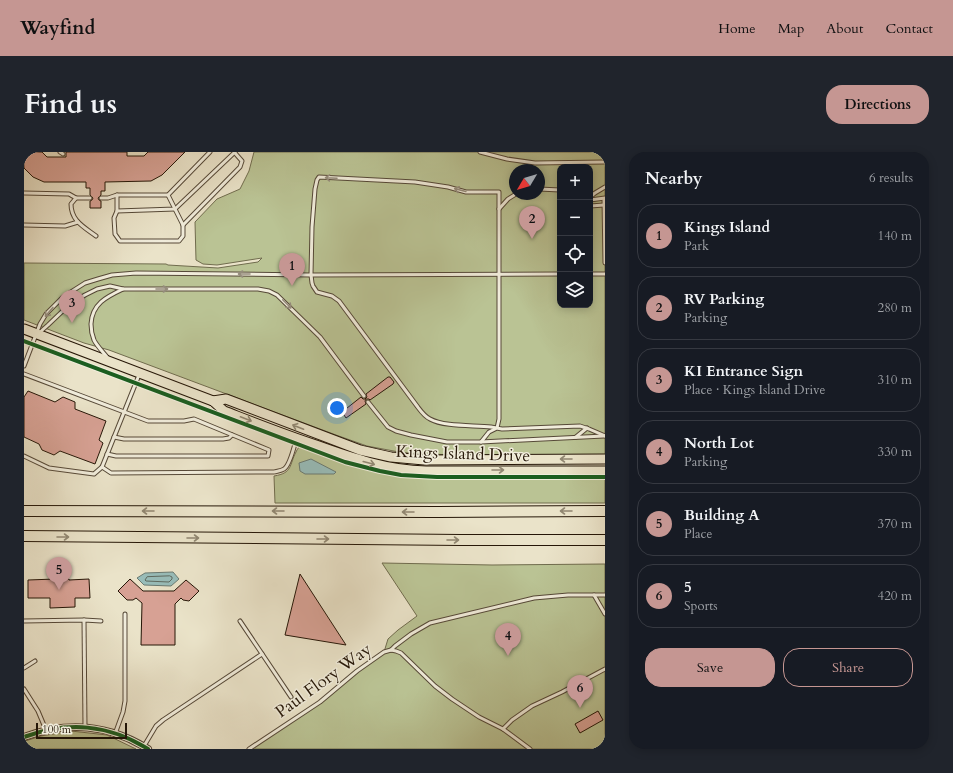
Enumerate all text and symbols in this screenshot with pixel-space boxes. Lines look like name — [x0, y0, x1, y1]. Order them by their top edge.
text: Wayfind — [20, 15, 95, 41]
text: Home — [718, 19, 756, 38]
text: Map — [778, 19, 804, 38]
text: About — [826, 19, 863, 38]
text: Contact — [885, 19, 933, 38]
text: Find us — [24, 85, 117, 123]
button: Directions — [826, 85, 929, 124]
north arrow — [509, 164, 545, 200]
map controls — [557, 164, 593, 308]
button: + — [557, 164, 593, 200]
text: Nearby — [645, 167, 702, 190]
text: 6 results — [869, 169, 913, 187]
one-way arrow — [325, 174, 338, 181]
one-way arrow — [454, 186, 467, 193]
button: − — [557, 200, 593, 236]
pin: 2 — [519, 206, 545, 239]
text: Kings Island — [684, 217, 770, 237]
text: 1 — [656, 227, 662, 245]
text: 140 m — [878, 227, 912, 245]
button: locate — [557, 236, 593, 272]
text: Park — [684, 237, 709, 255]
pin: 1 — [279, 253, 305, 286]
one-way arrow — [238, 270, 251, 278]
button: layers — [557, 272, 593, 308]
one-way arrow — [155, 285, 168, 293]
text: RV Parking — [684, 289, 764, 309]
pin: 3 — [59, 290, 85, 323]
one-way arrow — [282, 299, 292, 309]
text: 2 — [656, 299, 662, 317]
text: 280 m — [878, 299, 912, 317]
one-way arrow — [44, 307, 53, 317]
text: Parking — [684, 309, 727, 327]
text: KI Entrance Sign — [684, 361, 803, 381]
text: 3 — [656, 371, 662, 389]
text: 310 m — [878, 371, 912, 389]
text: Place · Kings Island Drive — [684, 381, 826, 399]
your location — [327, 398, 347, 418]
one-way arrow — [240, 416, 252, 424]
one-way arrow — [293, 423, 305, 431]
text: North Lot — [684, 433, 754, 453]
street label: Kings Island Drive — [395, 440, 531, 467]
text: 4 — [656, 443, 662, 461]
text: 330 m — [878, 443, 912, 461]
text: Parking — [684, 453, 727, 471]
one-way arrow — [560, 455, 573, 463]
one-way arrow — [362, 460, 375, 467]
one-way arrow — [491, 467, 504, 474]
text: Building A — [684, 505, 760, 525]
one-way arrow — [142, 507, 155, 515]
one-way arrow — [272, 507, 285, 515]
one-way arrow — [560, 507, 573, 515]
one-way arrow — [402, 508, 415, 516]
text: 5 — [656, 515, 662, 533]
text: 370 m — [878, 515, 912, 533]
text: Place — [684, 525, 712, 543]
one-way arrow — [56, 533, 69, 541]
one-way arrow — [186, 534, 199, 542]
one-way arrow — [316, 535, 329, 543]
one-way arrow — [446, 536, 459, 544]
pin: 5 — [46, 557, 72, 590]
text: 5 — [684, 577, 692, 597]
text: 6 — [656, 587, 662, 605]
text: 420 m — [878, 587, 912, 605]
text: Sports — [684, 597, 718, 615]
pin: 4 — [495, 623, 521, 656]
street label: Paul Flory Way — [271, 638, 376, 723]
button: Save — [645, 648, 775, 687]
button: Share — [783, 648, 913, 687]
pin: 6 — [567, 675, 593, 708]
scale bar — [36, 721, 127, 740]
text: 100 m — [42, 722, 71, 737]

